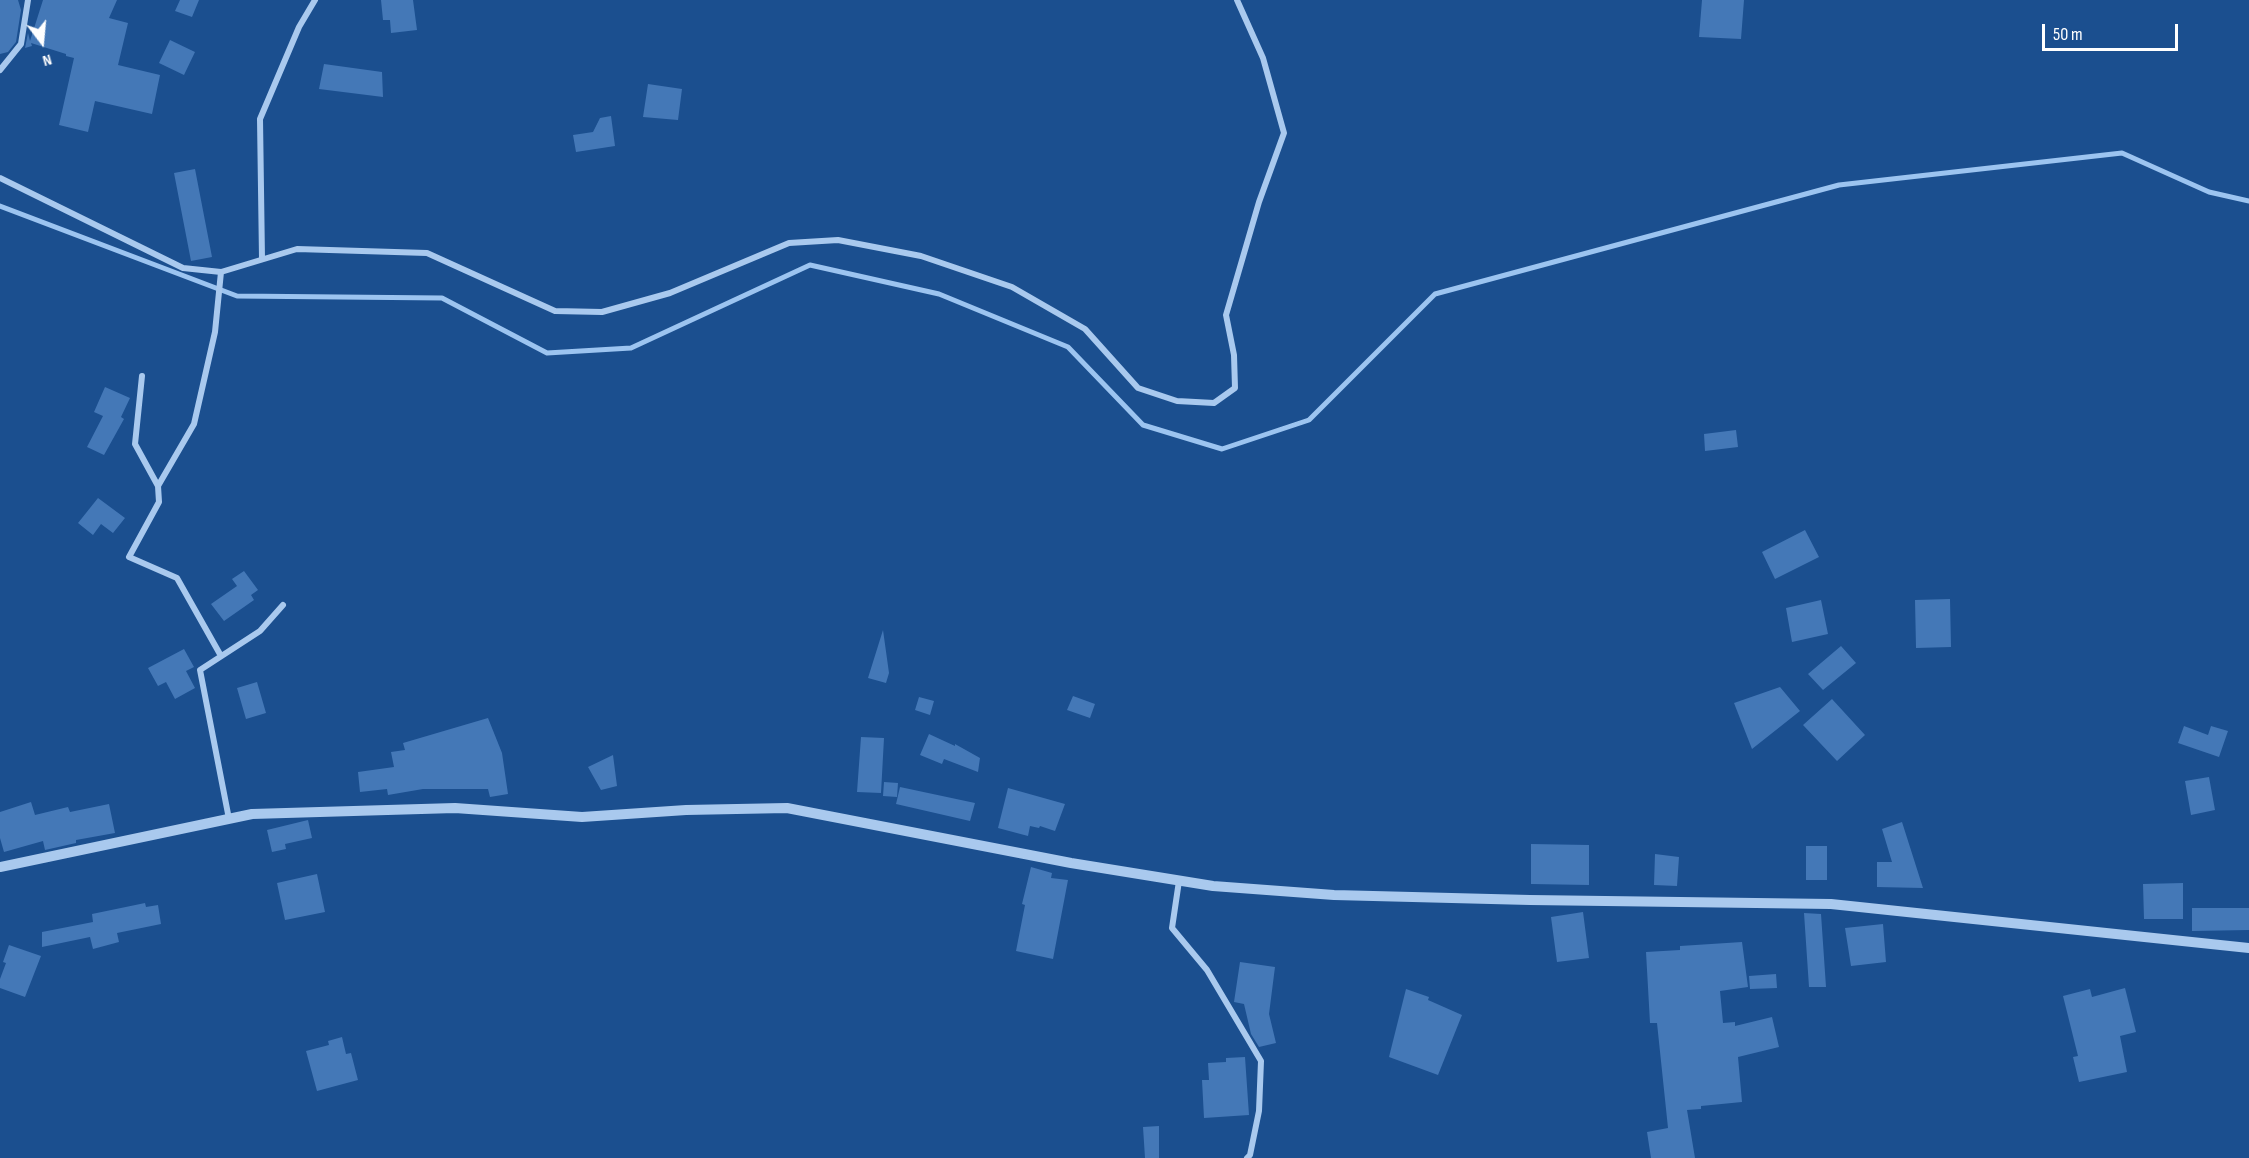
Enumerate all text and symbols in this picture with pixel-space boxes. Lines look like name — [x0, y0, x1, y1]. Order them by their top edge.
north arrow — [12, 12, 72, 72]
scale bar — [2045, 12, 2182, 50]
text: 50 m — [2053, 24, 2083, 45]
text: N — [40, 49, 54, 70]

